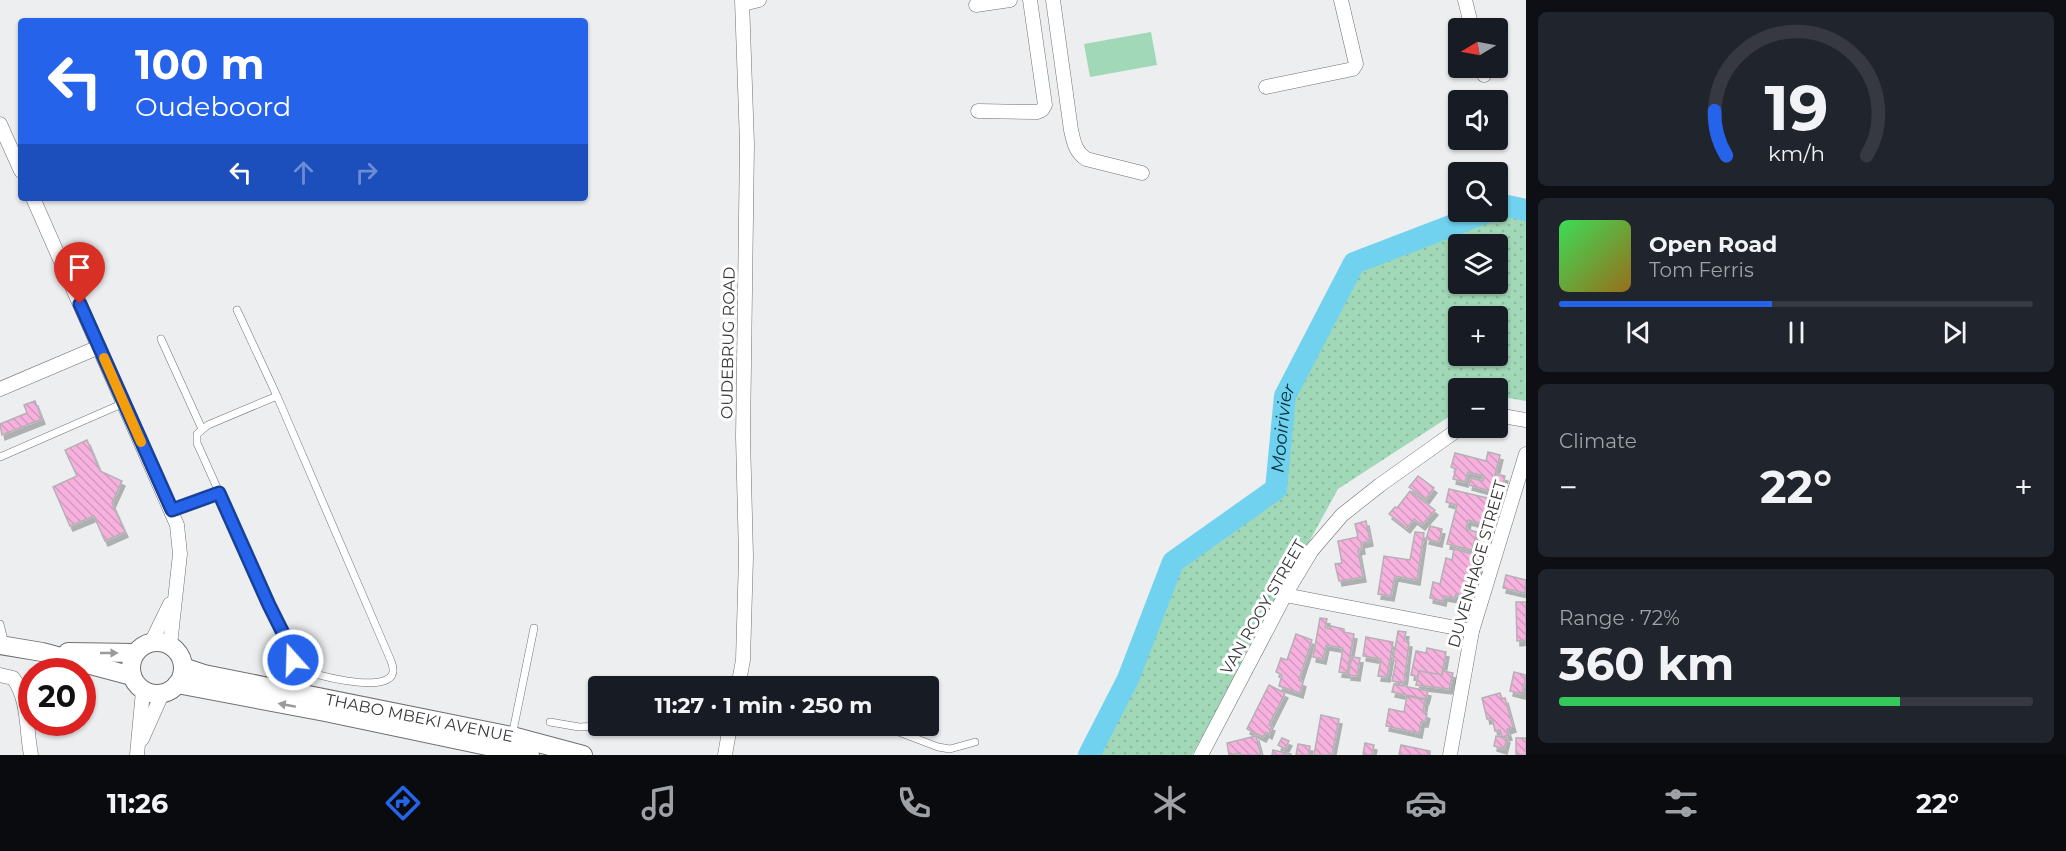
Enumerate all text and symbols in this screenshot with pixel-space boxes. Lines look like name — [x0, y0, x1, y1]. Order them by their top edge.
north arrow — [1448, 18, 1508, 78]
map controls — [1448, 18, 1508, 438]
text: 100 m — [135, 38, 264, 90]
icon: left — [36, 42, 114, 120]
text: 19 — [1764, 70, 1828, 146]
text: Oudeboord — [135, 90, 291, 123]
button: sound — [1448, 90, 1508, 150]
text: km/h — [1767, 140, 1825, 166]
icon: left — [224, 156, 257, 189]
icon: ahead — [287, 156, 320, 189]
icon: right — [350, 156, 383, 189]
button: search — [1448, 162, 1508, 222]
text: Open Road — [1649, 231, 1777, 258]
button: layers — [1448, 234, 1508, 294]
pin — [54, 242, 105, 304]
icon: arrive — [63, 251, 96, 284]
text: Tom Ferris — [1649, 258, 1754, 282]
street label: OUDEBRUG ROAD — [717, 267, 739, 419]
button: + — [1448, 306, 1508, 366]
icon: previous — [1622, 316, 1655, 349]
icon: pause — [1780, 316, 1813, 349]
icon: next — [1938, 316, 1971, 349]
button: − — [1448, 378, 1508, 438]
water label: Mooirivier — [1267, 379, 1301, 474]
text: Climate — [1559, 429, 1637, 453]
text: 22° — [1760, 459, 1832, 514]
text: − — [1559, 467, 1578, 507]
text: + — [2014, 467, 2033, 507]
street label: DUVENHAGE STREET — [1444, 477, 1510, 650]
street label: VAN ROOY STREET — [1217, 535, 1310, 678]
text: Range · 72% — [1559, 606, 1680, 630]
position arrow — [261, 628, 325, 692]
text: 360 km — [1559, 636, 1734, 691]
one-way arrow — [100, 648, 119, 657]
speed limit sign: 20 — [18, 658, 96, 736]
street label: THABO MBEKI AVENUE — [324, 689, 515, 746]
text: 11:27 · 1 min · 250 m — [655, 692, 872, 719]
one-way arrow — [278, 700, 297, 709]
icon: directions — [382, 782, 424, 824]
icon: music — [638, 782, 680, 824]
icon: phone — [893, 782, 935, 824]
icon: climate — [1149, 782, 1191, 824]
icon: car — [1405, 782, 1447, 824]
icon: filters — [1660, 782, 1702, 824]
text: 11:26 — [107, 787, 168, 820]
text: 22° — [1916, 787, 1959, 820]

